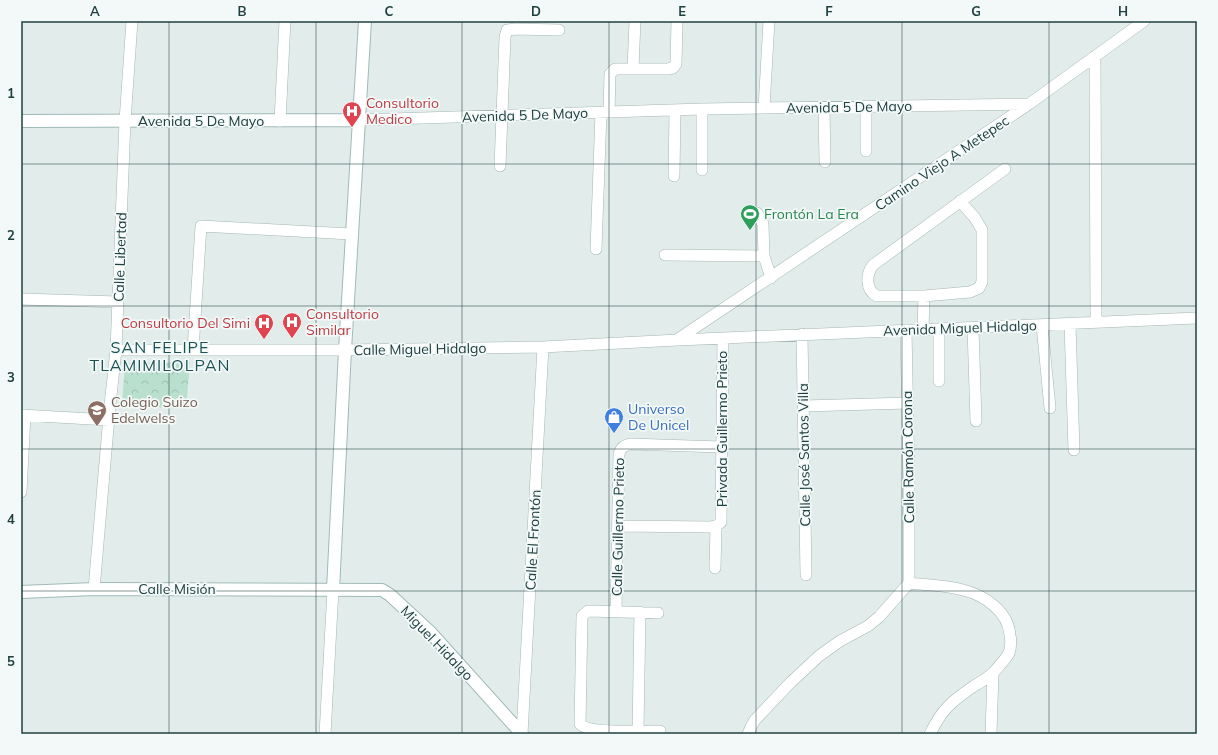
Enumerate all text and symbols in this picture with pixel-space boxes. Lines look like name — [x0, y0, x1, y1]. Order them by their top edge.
text: A — [90, 3, 100, 19]
text: B — [238, 3, 247, 19]
text: C — [385, 3, 394, 19]
text: D — [531, 3, 541, 19]
text: E — [678, 3, 686, 19]
text: F — [825, 3, 833, 19]
text: G — [971, 3, 981, 19]
text: H — [1118, 3, 1128, 19]
text: 1 — [7, 85, 15, 101]
place label: Consultorio Medico — [366, 94, 439, 128]
street label: Avenida 5 De Mayo — [786, 97, 912, 117]
hospital icon: Consultorio Medico — [341, 100, 363, 128]
street label: Avenida 5 De Mayo — [462, 104, 588, 126]
street label: Camino Viejo A Metepec — [872, 111, 1013, 215]
street label: Avenida 5 De Mayo — [138, 112, 264, 130]
sports icon: Frontón La Era — [739, 203, 761, 231]
place label: Frontón La Era — [764, 205, 859, 223]
street label: Calle Libertad — [109, 212, 131, 302]
text: 2 — [7, 227, 15, 243]
place label: Consultorio Similar — [306, 305, 379, 339]
hospital icon: Consultorio Similar — [281, 311, 303, 339]
hospital icon: Consultorio Del Simi — [253, 312, 275, 340]
place label: Consultorio Del Simi — [121, 314, 250, 332]
street label: Avenida Miguel Hidalgo — [883, 316, 1037, 340]
district label: SAN FELIPE TLAMIMILOLPAN — [90, 337, 230, 375]
street label: Calle Miguel Hidalgo — [353, 339, 487, 359]
street label: Privada Guillermo Prieto — [713, 351, 731, 507]
text: 3 — [7, 369, 15, 385]
street label: Calle José Santos Villa — [794, 383, 814, 527]
street label: Calle Ramón Corona — [898, 391, 918, 523]
place label: Colegio Suizo Edelwelss — [111, 393, 198, 427]
school or university icon: Colegio Suizo Edelwelss — [86, 399, 108, 427]
place label: Universo De Unicel — [628, 400, 689, 434]
shop icon: Universo De Unicel — [603, 406, 625, 434]
street label: Calle Guillermo Prieto — [608, 458, 628, 596]
street label: Calle El Frontón — [521, 489, 545, 591]
text: 4 — [7, 511, 15, 527]
street label: Calle Misión — [138, 580, 216, 598]
street label: Miguel Hidalgo — [397, 602, 477, 684]
text: 5 — [7, 653, 15, 669]

